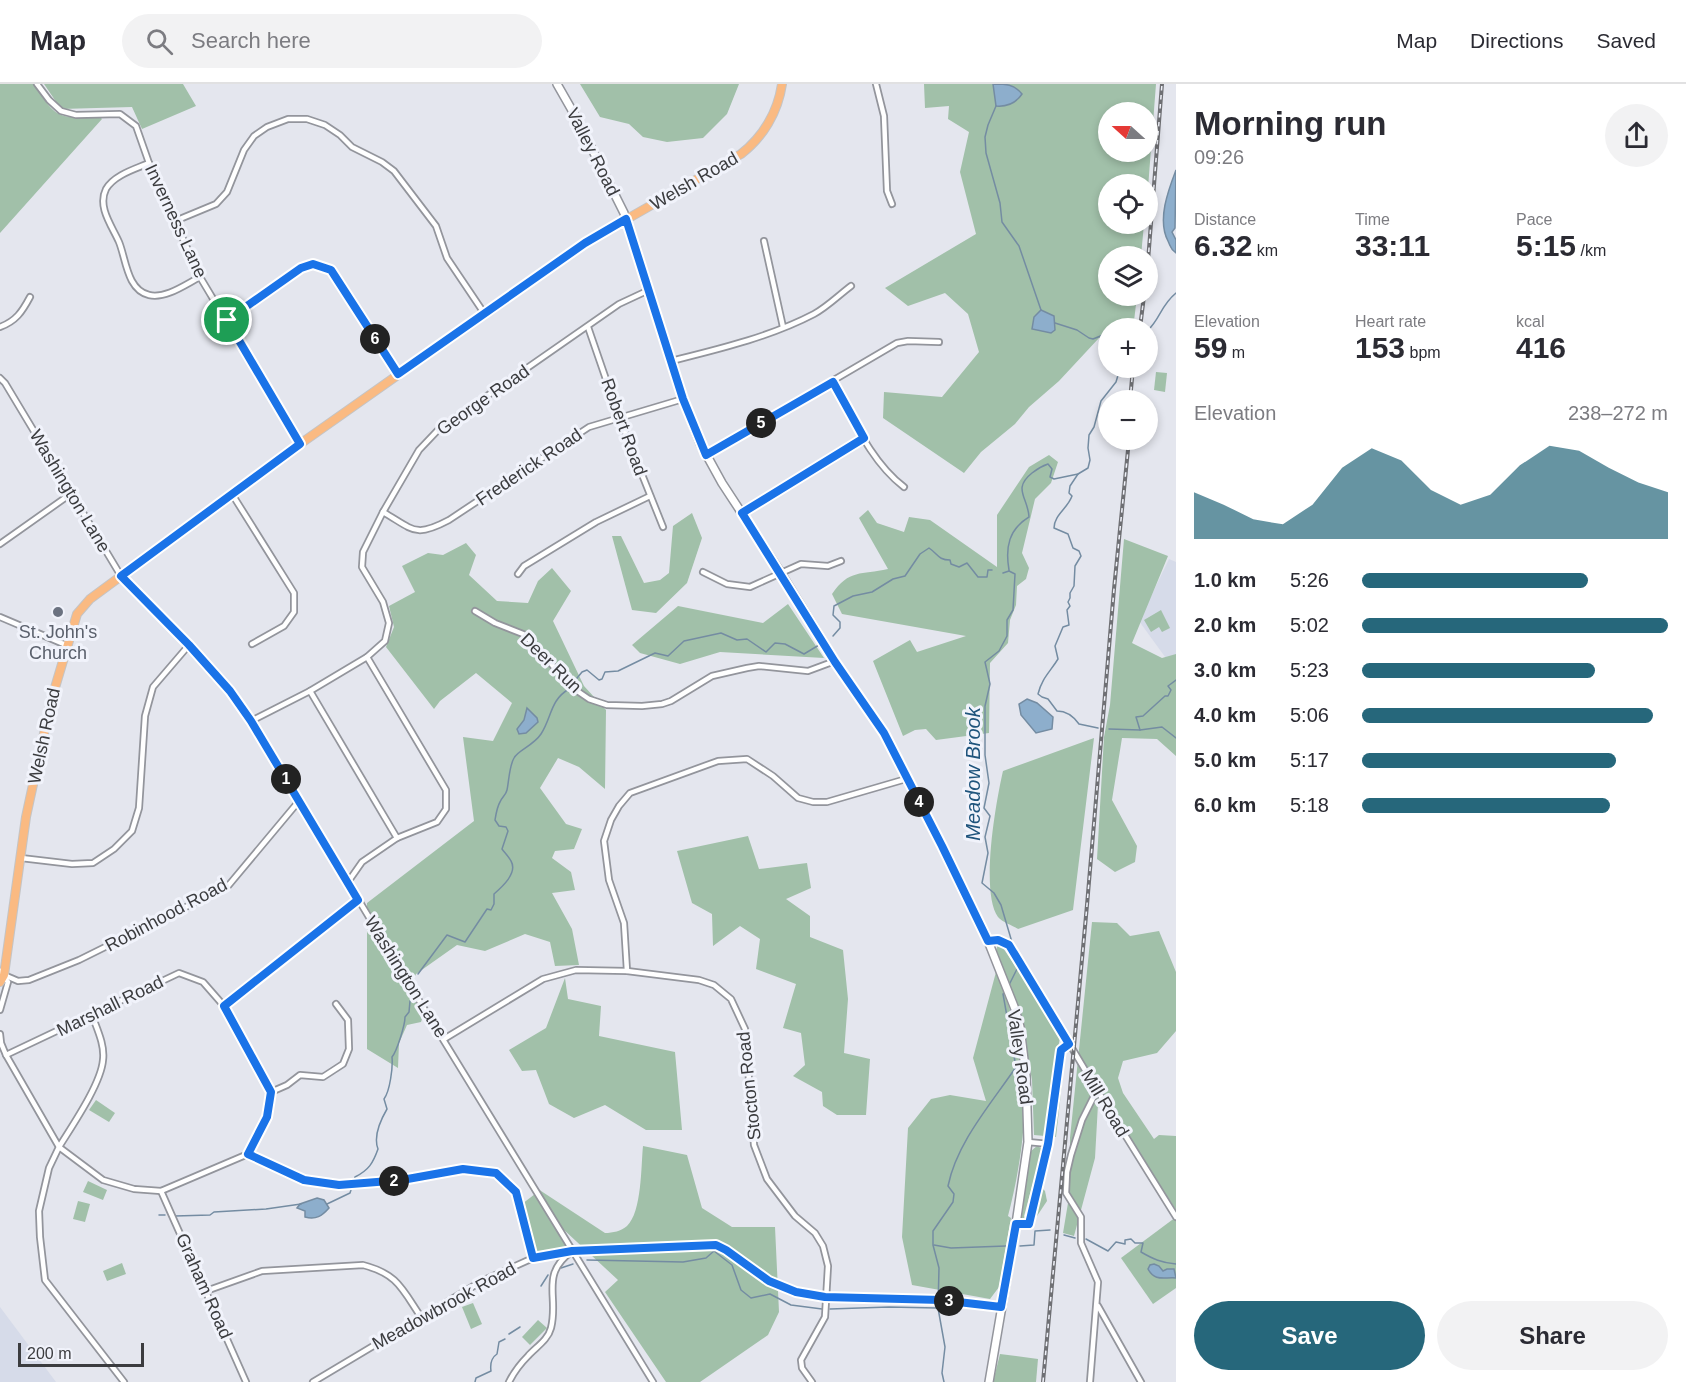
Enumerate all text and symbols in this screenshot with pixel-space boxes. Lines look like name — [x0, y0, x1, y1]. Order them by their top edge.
search box — [122, 14, 542, 68]
text: Map — [30, 25, 86, 56]
icon: search — [143, 25, 176, 58]
text: Search here — [191, 28, 311, 53]
text: Map — [1396, 29, 1437, 52]
text: Directions — [1470, 29, 1563, 52]
text: Saved — [1596, 29, 1656, 52]
north arrow — [1098, 102, 1158, 162]
map controls — [1098, 102, 1158, 450]
button: share — [1605, 104, 1668, 167]
street label: Valley Road — [562, 105, 624, 199]
text: Morning run — [1194, 105, 1386, 142]
text: 09:26 — [1194, 146, 1244, 168]
street label: Welsh Road — [647, 148, 741, 214]
street label: Inverness Lane — [141, 161, 211, 281]
button: locate — [1098, 174, 1158, 234]
text: Distance — [1194, 211, 1256, 228]
text: Time — [1355, 211, 1390, 228]
text: Pace — [1516, 211, 1552, 228]
text: 6.32 — [1194, 229, 1252, 262]
text: 33:11 — [1355, 229, 1430, 262]
text: 5:15 — [1516, 229, 1576, 262]
text: km — [1252, 242, 1278, 259]
text: /km — [1576, 242, 1606, 259]
button: layers — [1098, 246, 1158, 306]
pin — [201, 294, 252, 345]
icon: arrive — [210, 303, 243, 336]
text: Elevation — [1194, 313, 1260, 330]
text: Heart rate — [1355, 313, 1426, 330]
text: kcal — [1516, 313, 1544, 330]
button: + — [1098, 318, 1158, 378]
pin: 6 — [360, 324, 390, 354]
text: 6 — [371, 330, 379, 347]
text: 59 — [1194, 331, 1227, 364]
text: 153 — [1355, 331, 1405, 364]
text: 416 — [1516, 331, 1566, 364]
text: m — [1227, 344, 1245, 361]
text: bpm — [1405, 344, 1441, 361]
street label: George Road — [433, 361, 533, 439]
street label: Robert Road — [597, 376, 651, 478]
button: − — [1098, 390, 1158, 450]
text: Elevation — [1194, 402, 1276, 424]
text: 238–272 m — [1568, 402, 1668, 424]
pin: 5 — [746, 408, 776, 438]
text: 5 — [757, 414, 765, 431]
street label: Frederick Road — [472, 424, 586, 510]
street label: Washington Lane — [26, 426, 114, 556]
text: 1.0 km — [1194, 569, 1256, 591]
text: 5:26 — [1290, 569, 1329, 591]
marker: St. John's Church — [51, 605, 65, 619]
text: 2.0 km — [1194, 614, 1256, 636]
text: 5:02 — [1290, 614, 1329, 636]
place label: St. John's Church — [19, 622, 97, 663]
street label: Deer Run — [516, 629, 586, 697]
text: 3.0 km — [1194, 659, 1256, 681]
text: 5:23 — [1290, 659, 1329, 681]
street label: Welsh Road — [24, 686, 64, 786]
text: 4.0 km — [1194, 704, 1256, 726]
text: 5:06 — [1290, 704, 1329, 726]
water label: Meadow Brook — [962, 706, 984, 841]
text: 5.0 km — [1194, 749, 1256, 771]
text: 5:17 — [1290, 749, 1329, 771]
pin: 1 — [271, 764, 301, 794]
text: 1 — [282, 770, 290, 787]
pin: 4 — [904, 787, 934, 817]
text: 4 — [915, 793, 923, 810]
text: 6.0 km — [1194, 794, 1256, 816]
text: 5:18 — [1290, 794, 1329, 816]
street label: Robinhood Road — [102, 874, 230, 956]
street label: Washington Lane — [361, 913, 451, 1041]
street label: Marshall Road — [53, 972, 167, 1040]
street label: Valley Road — [1003, 1008, 1037, 1106]
street label: Stocton Road — [733, 1031, 765, 1141]
street label: Mill Road — [1077, 1066, 1133, 1140]
pin: 2 — [379, 1166, 409, 1196]
text: 2 — [390, 1172, 398, 1189]
street label: Graham Road — [172, 1230, 236, 1342]
street label: Meadowbrook Road — [369, 1258, 519, 1354]
pin: 3 — [934, 1286, 964, 1316]
text: 3 — [945, 1292, 953, 1309]
button: Save — [1194, 1301, 1425, 1370]
button: Share — [1437, 1301, 1668, 1370]
scale bar — [18, 1340, 144, 1368]
text: 200 m — [27, 1345, 71, 1362]

